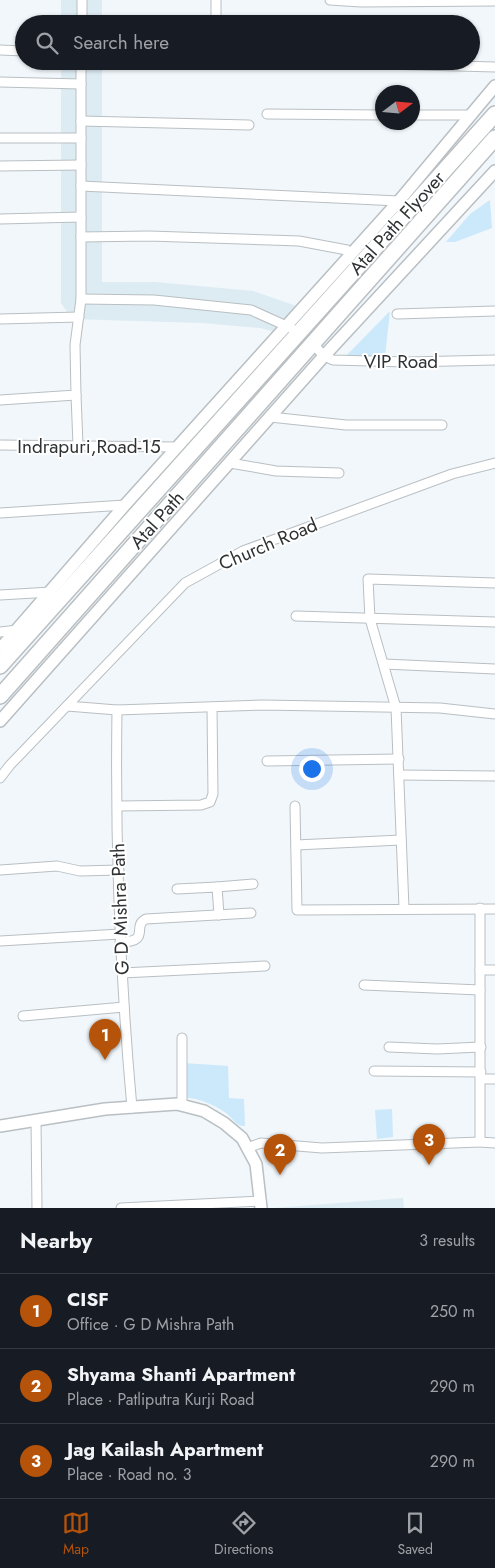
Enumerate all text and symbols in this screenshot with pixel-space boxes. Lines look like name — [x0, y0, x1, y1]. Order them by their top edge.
search box — [15, 15, 480, 70]
icon: search — [33, 29, 61, 57]
text: Search here — [73, 29, 169, 56]
north arrow — [375, 85, 420, 130]
street label: Atal Path Flyover — [343, 165, 451, 281]
street label: VIP Road — [364, 348, 438, 375]
street label: Indrapuri,Road-15 — [17, 433, 161, 460]
street label: Atal Path — [124, 485, 190, 555]
street label: Church Road — [214, 511, 322, 577]
your location — [299, 756, 325, 782]
street label: G D Mishra Path — [104, 843, 136, 975]
pin: 1 — [89, 1019, 121, 1060]
pin: 3 — [413, 1124, 445, 1165]
pin: 2 — [264, 1134, 296, 1175]
text: Nearby — [20, 1226, 92, 1256]
text: 3 results — [419, 1229, 475, 1252]
text: CISF — [67, 1286, 109, 1313]
text: 1 — [32, 1300, 40, 1323]
text: 250 m — [430, 1300, 475, 1323]
text: Office · G D Mishra Path — [67, 1313, 234, 1336]
text: Shyama Shanti Apartment — [67, 1361, 295, 1388]
text: 2 — [31, 1375, 41, 1398]
text: 290 m — [430, 1375, 475, 1398]
text: Place · Patliputra Kurji Road — [67, 1388, 254, 1411]
text: Jag Kailash Apartment — [67, 1436, 263, 1463]
text: 3 — [31, 1450, 41, 1473]
text: 290 m — [430, 1450, 475, 1473]
text: Place · Road no. 3 — [67, 1463, 191, 1486]
tab: Map — [62, 1509, 90, 1559]
tab: Directions — [214, 1509, 273, 1559]
tab: Saved — [397, 1509, 433, 1559]

